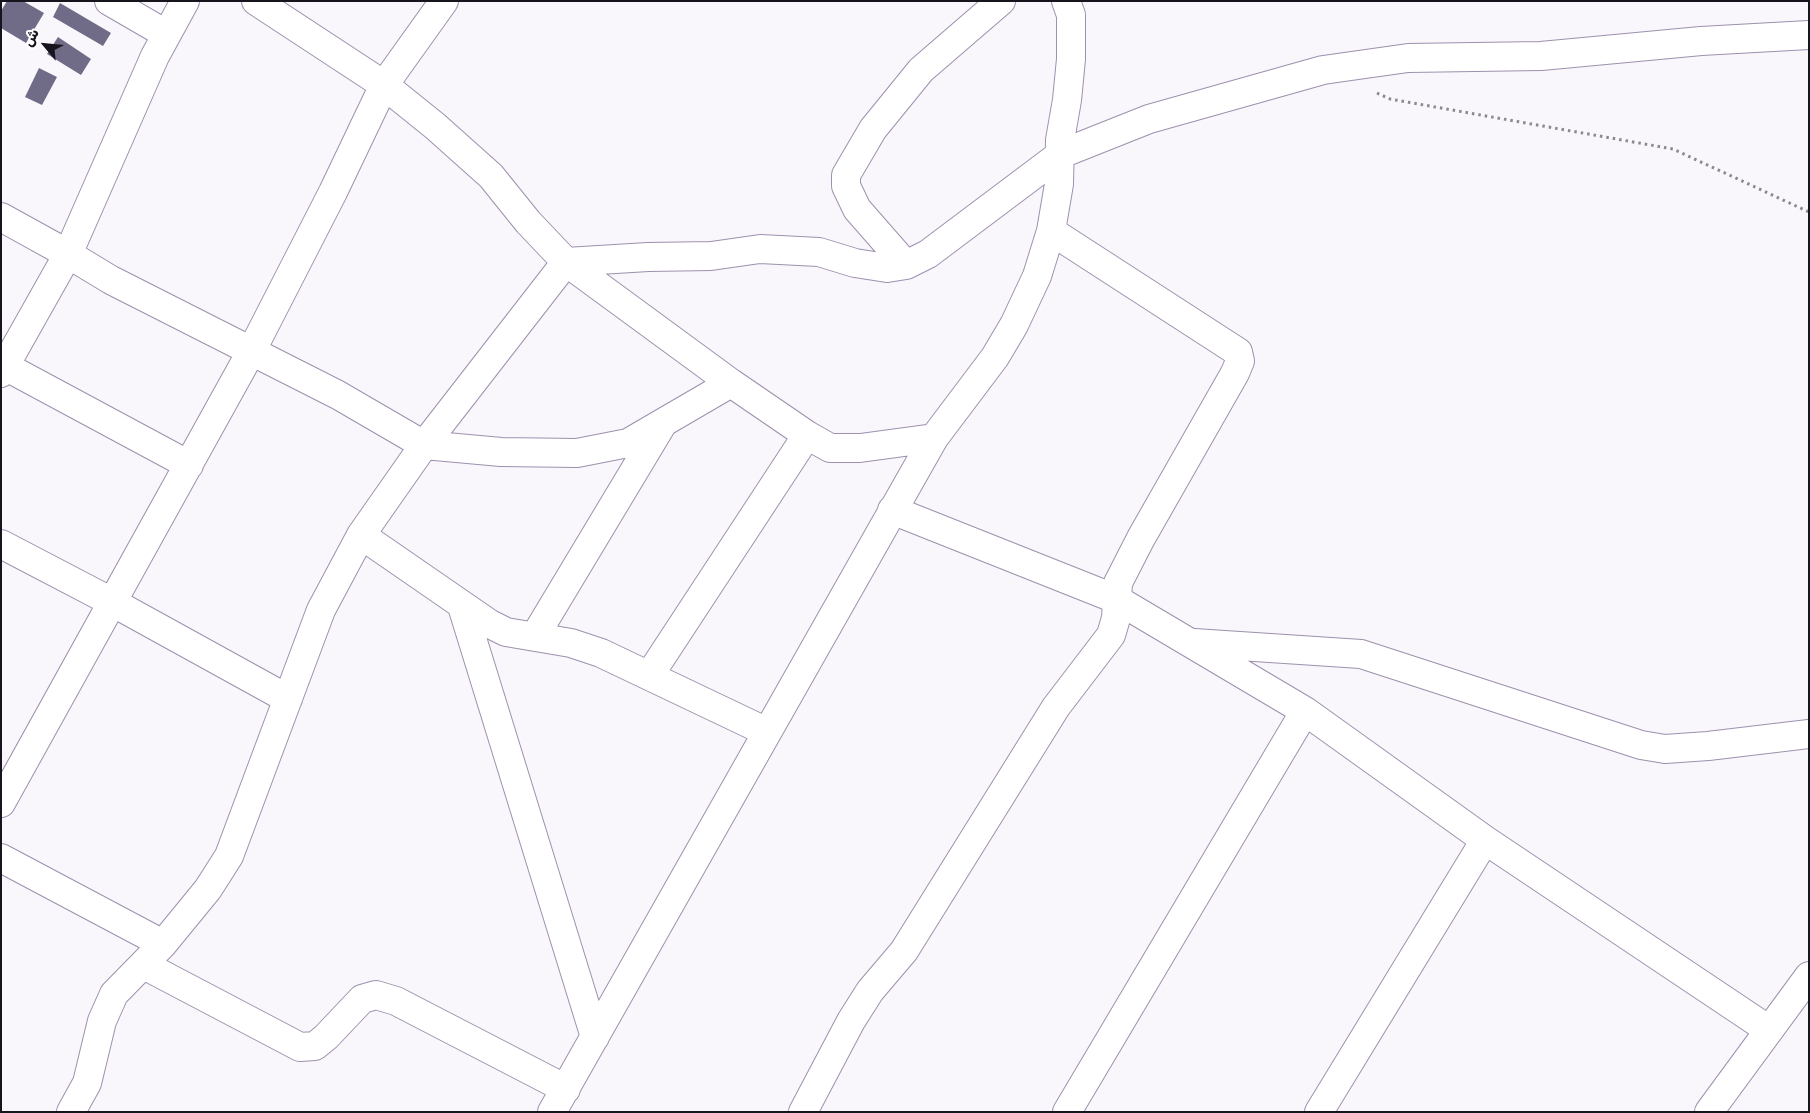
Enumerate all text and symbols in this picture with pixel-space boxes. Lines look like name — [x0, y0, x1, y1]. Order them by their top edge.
north arrow — [20, 20, 70, 70]
text: ش — [20, 26, 43, 50]

